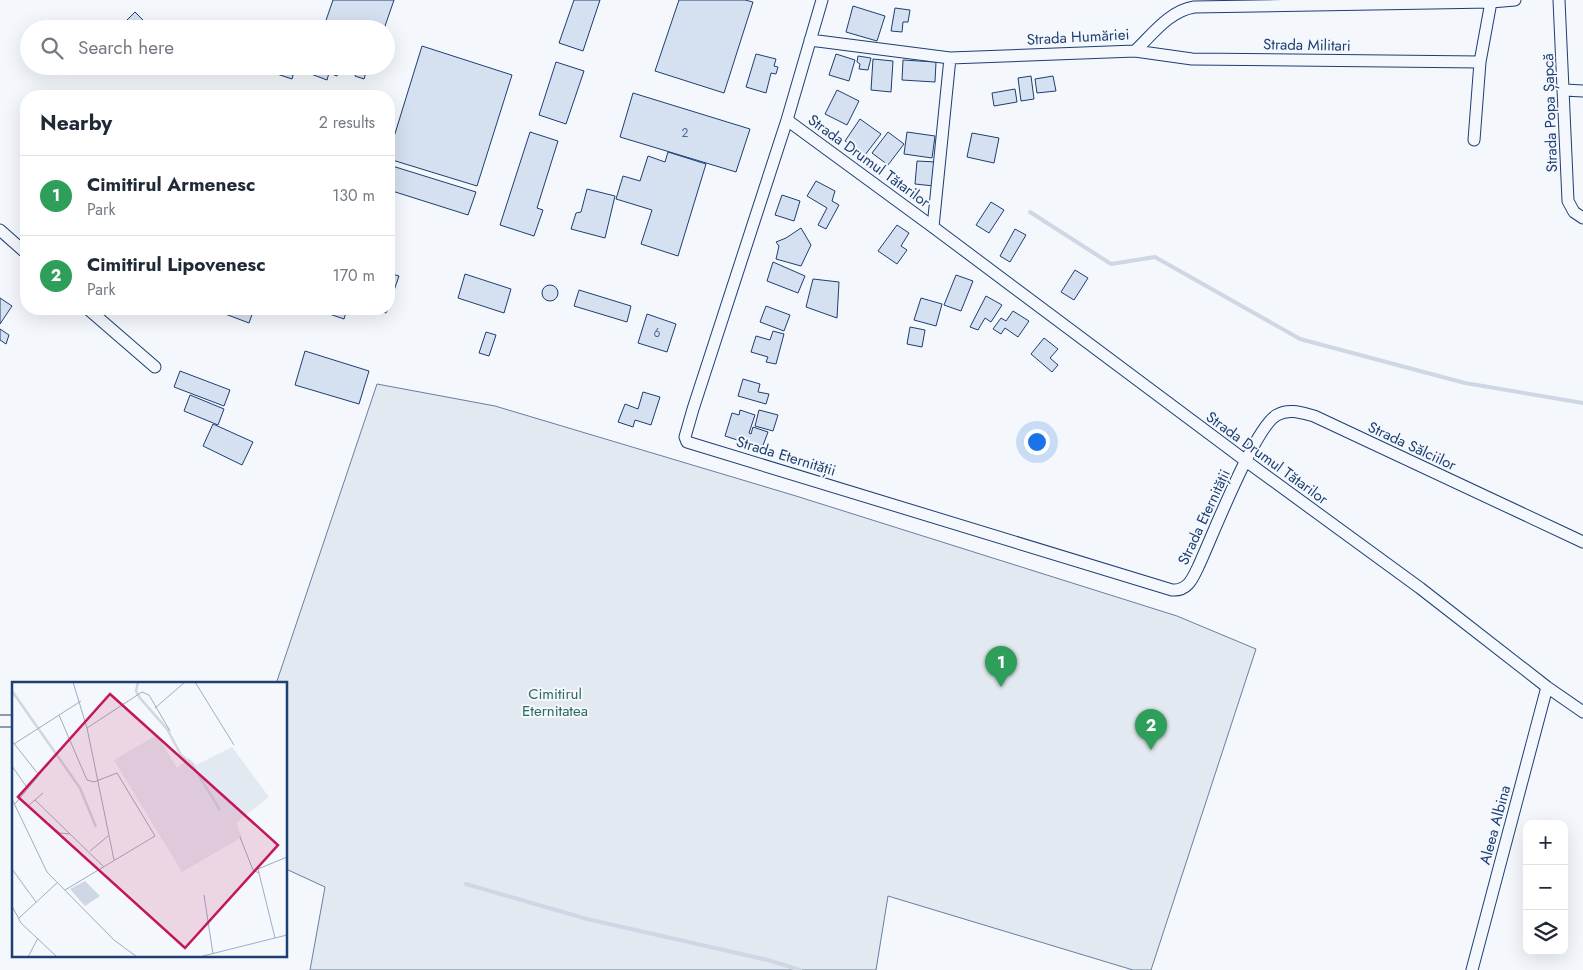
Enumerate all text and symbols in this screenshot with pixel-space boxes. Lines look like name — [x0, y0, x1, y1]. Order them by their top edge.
search box — [20, 20, 395, 75]
street label: Strada Humăriei — [1026, 23, 1130, 51]
street label: Strada Militari — [1263, 33, 1351, 57]
icon: search — [38, 34, 66, 62]
text: Search here — [78, 34, 174, 61]
street label: Strada Popa Șapcă — [1537, 53, 1563, 173]
text: Nearby — [40, 108, 112, 138]
street label: Strada Drumul Tătarilor — [803, 109, 935, 213]
text: 2 results — [319, 111, 375, 134]
house number: 2 — [682, 124, 689, 142]
text: Cimitirul Armenesc — [87, 171, 255, 198]
text: 1 — [52, 184, 60, 207]
text: 130 m — [332, 184, 375, 207]
text: Park — [87, 198, 116, 221]
text: Cimitirul Lipovenesc — [87, 251, 266, 278]
text: 2 — [51, 264, 61, 287]
text: 170 m — [333, 264, 375, 287]
text: Park — [87, 278, 116, 301]
house number: 6 — [654, 324, 661, 342]
street label: Strada Drumul Tătarilor — [1201, 406, 1333, 510]
street label: Strada Sălciilor — [1364, 416, 1461, 476]
your location — [1024, 429, 1050, 455]
street label: Strada Eternității — [733, 430, 839, 482]
street label: Strada Eternității — [1172, 466, 1236, 568]
pin: 1 — [985, 646, 1017, 687]
inset map — [12, 682, 288, 958]
park label: Cimitirul Eternitatea — [522, 683, 588, 722]
pin: 2 — [1135, 709, 1167, 750]
street label: Aleea Albina — [1474, 783, 1516, 867]
map controls — [1523, 820, 1568, 955]
button: + — [1523, 820, 1568, 865]
button: − — [1523, 865, 1568, 910]
button: layers — [1523, 910, 1568, 955]

